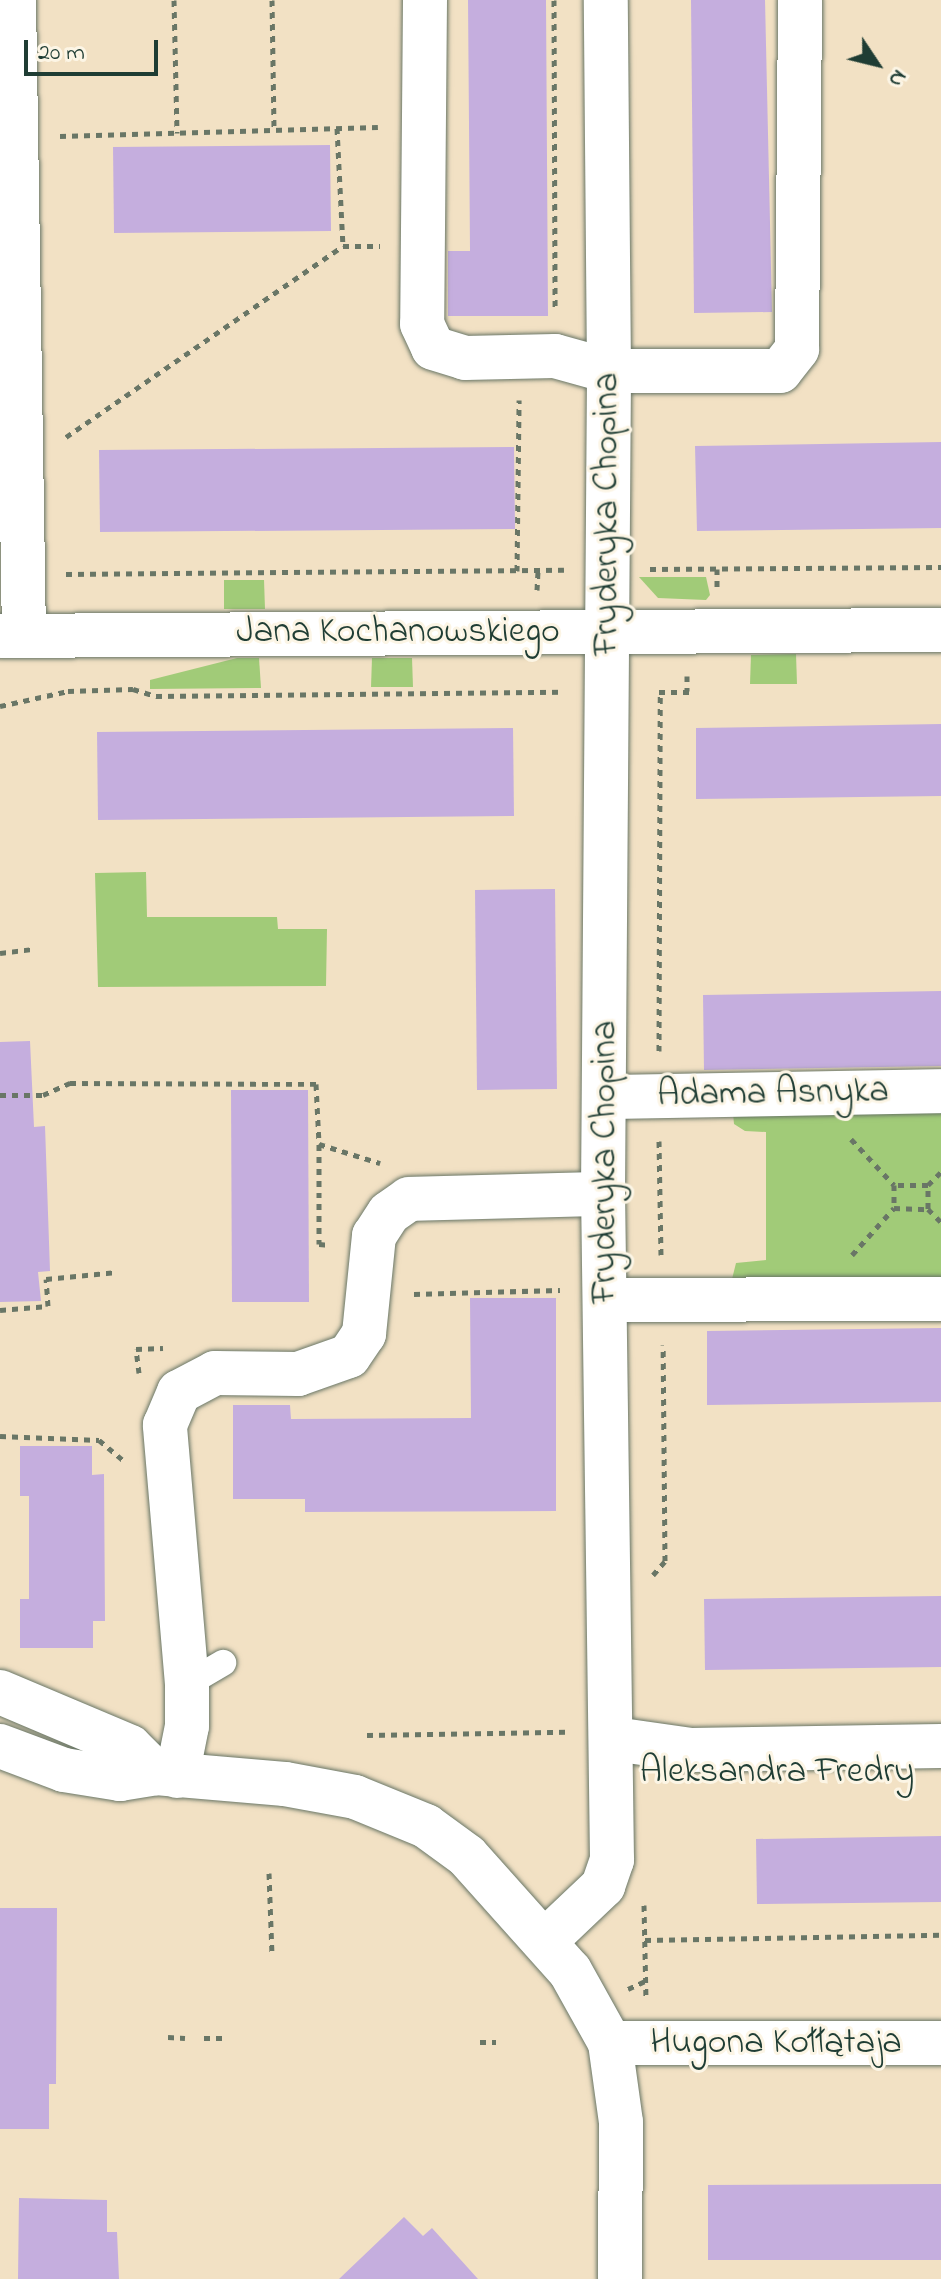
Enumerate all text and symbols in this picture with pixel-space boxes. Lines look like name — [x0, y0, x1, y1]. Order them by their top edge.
scale bar — [28, 24, 162, 74]
north arrow — [837, 24, 917, 104]
text: 20 m — [38, 36, 85, 71]
text: N — [879, 62, 914, 93]
street label: Fryderyka Chopina — [586, 372, 630, 656]
street label: Jana Kochanowskiego — [236, 611, 560, 655]
street label: Fryderyka Chopina — [584, 1020, 628, 1304]
street label: Adama Asnyka — [657, 1070, 889, 1118]
street label: Aleksandra Fredry — [640, 1751, 914, 1795]
street label: Hugona Kołłątaja — [650, 2022, 902, 2066]

